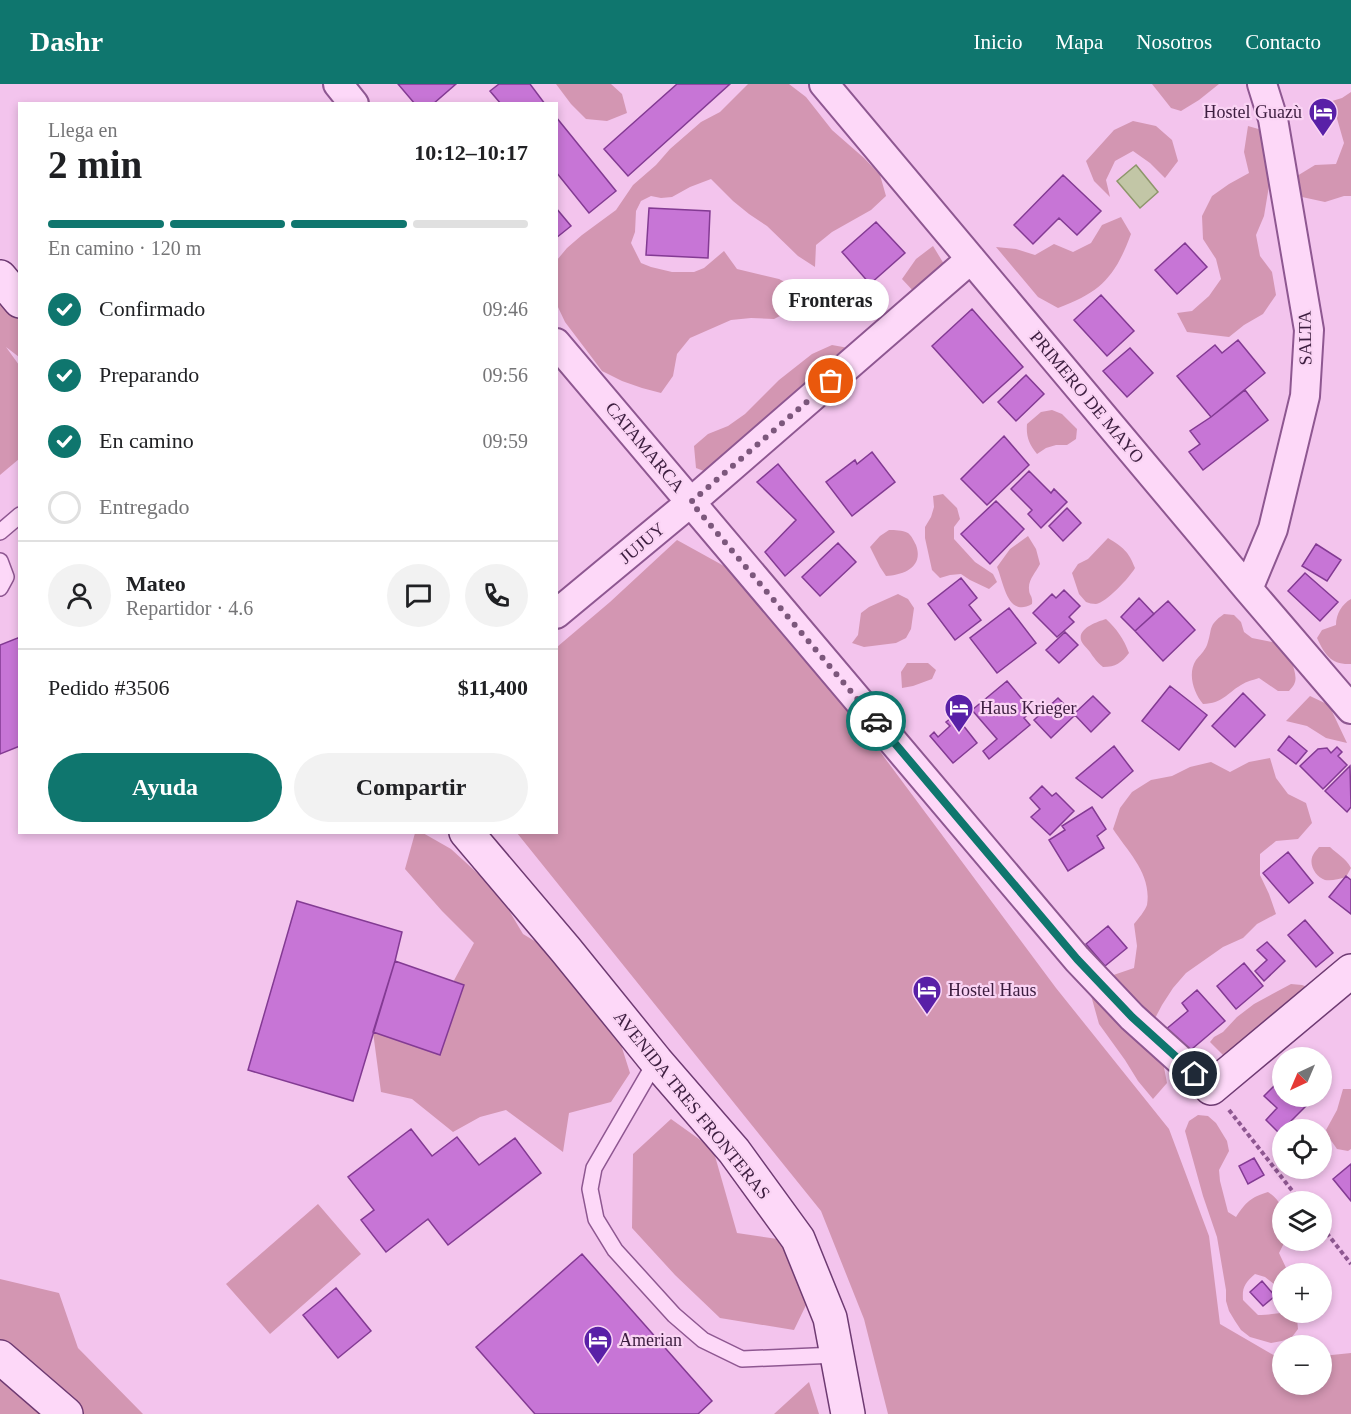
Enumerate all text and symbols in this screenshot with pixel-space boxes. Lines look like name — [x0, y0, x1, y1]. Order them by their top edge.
text: Dashr — [30, 26, 103, 57]
text: Inicio — [974, 30, 1023, 54]
text: Mapa — [1056, 30, 1103, 54]
text: Nosotros — [1136, 30, 1212, 54]
text: Contacto — [1245, 30, 1321, 54]
hotel icon: Hostel Guazù — [1307, 96, 1339, 138]
place label: Hostel Guazù — [1204, 102, 1302, 122]
text: Llega en — [48, 119, 117, 141]
text: 10:12–10:17 — [414, 140, 528, 165]
text: 2 min — [48, 143, 142, 186]
text: En camino · 120 m — [48, 237, 201, 259]
callout: Fronteras — [772, 279, 890, 321]
text: Fronteras — [788, 289, 873, 311]
icon: check — [48, 293, 81, 326]
text: Confirmado — [99, 296, 205, 321]
text: 09:46 — [482, 298, 528, 320]
street label: SALTA — [1295, 310, 1315, 366]
street label: PRIMERO DE MAYO — [1026, 327, 1148, 467]
pin — [805, 355, 856, 406]
icon: check — [48, 359, 81, 392]
text: Preparando — [99, 362, 199, 387]
text: 09:56 — [482, 364, 528, 386]
icon: bag — [814, 364, 847, 397]
street label: CATAMARCA — [601, 398, 689, 496]
icon: check — [48, 425, 81, 458]
text: En camino — [99, 428, 194, 453]
text: 09:59 — [482, 430, 528, 452]
text: Entregado — [99, 494, 189, 519]
street label: JUJUY — [615, 518, 669, 568]
button: person — [48, 564, 111, 627]
button: chat — [387, 564, 450, 627]
button: phone — [465, 564, 528, 627]
text: Mateo — [126, 571, 186, 596]
text: Repartidor · 4.6 — [126, 597, 253, 619]
text: Pedido #3506 — [48, 675, 170, 700]
text: $11,400 — [458, 675, 528, 700]
courier — [846, 691, 906, 751]
hotel icon: Haus Krieger — [943, 692, 975, 734]
place label: Haus Krieger — [980, 698, 1076, 718]
icon: car — [860, 705, 893, 738]
button: Ayuda — [48, 753, 282, 822]
button: Compartir — [294, 753, 528, 822]
hotel icon: Hostel Haus — [911, 974, 943, 1016]
place label: Hostel Haus — [948, 980, 1037, 1000]
street label: AVENIDA TRES FRONTERAS — [610, 1007, 774, 1203]
north arrow — [1272, 1047, 1332, 1107]
map controls — [1272, 1047, 1332, 1395]
pin — [1169, 1048, 1220, 1099]
icon: home — [1178, 1057, 1211, 1090]
button: locate — [1272, 1119, 1332, 1179]
button: layers — [1272, 1191, 1332, 1251]
button: + — [1272, 1263, 1332, 1323]
hotel icon: Amerian — [582, 1324, 614, 1366]
place label: Amerian — [619, 1330, 682, 1350]
button: − — [1272, 1335, 1332, 1395]

